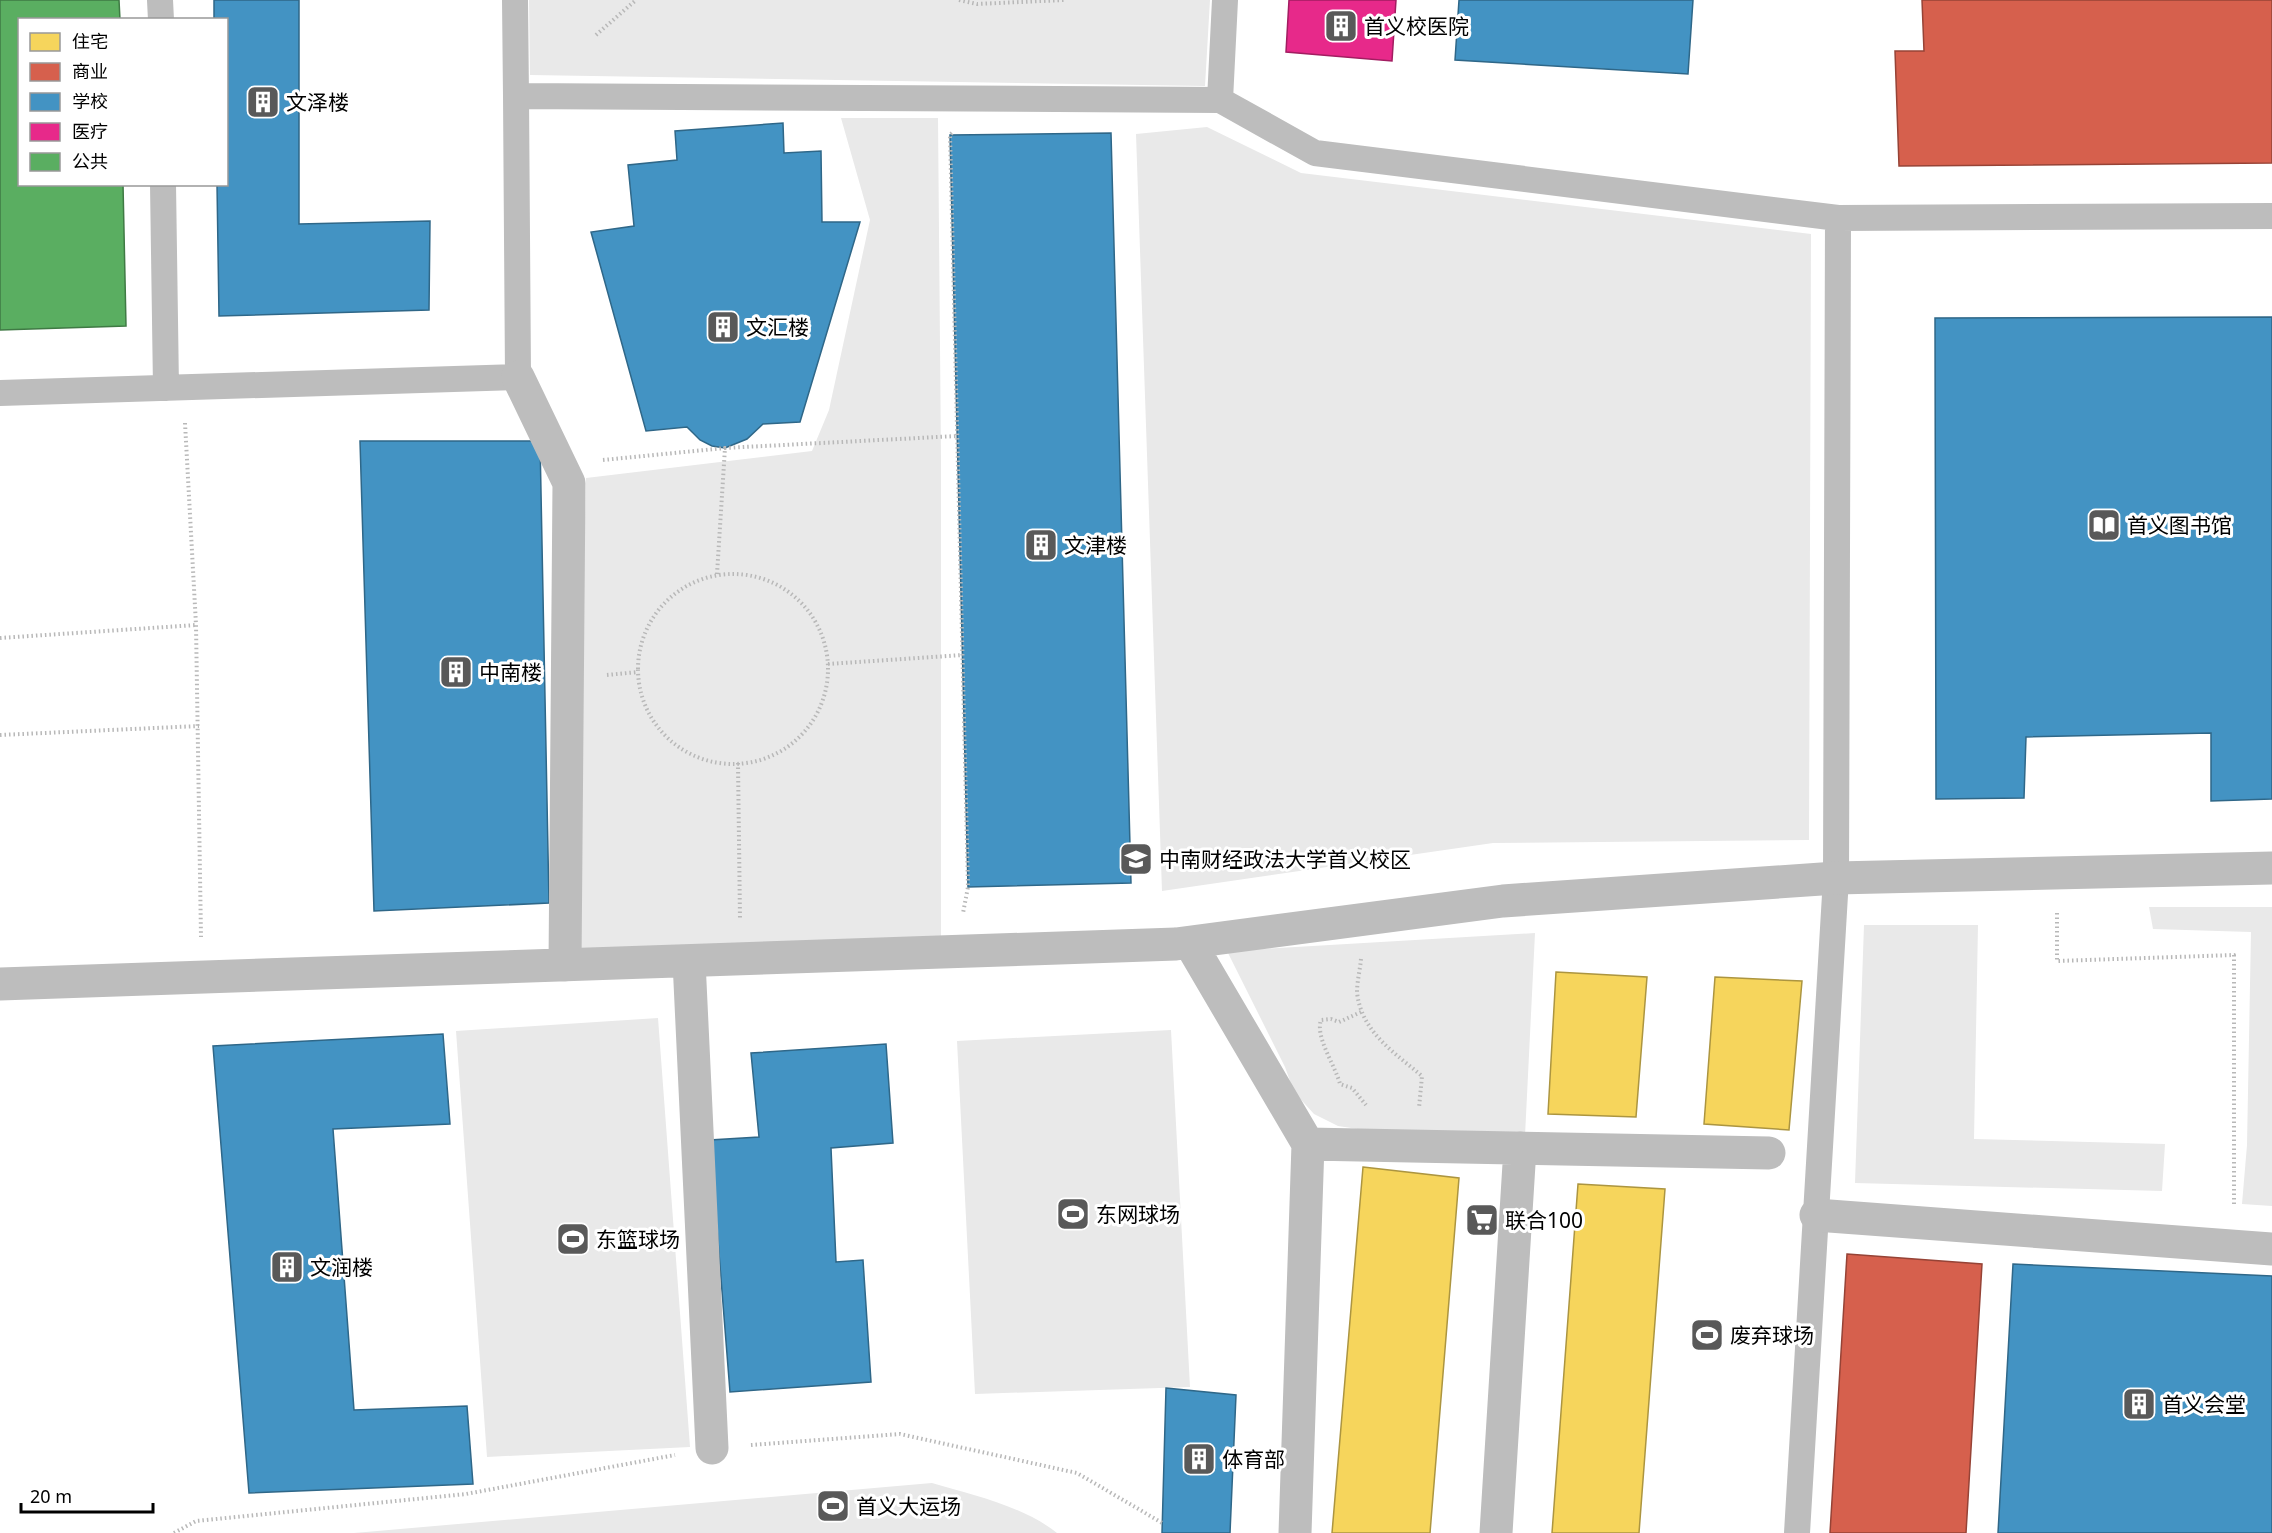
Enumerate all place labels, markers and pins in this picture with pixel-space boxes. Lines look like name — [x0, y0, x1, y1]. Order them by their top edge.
building icon: 首义校医院 — [1323, 8, 1359, 44]
place label: 首义校医院 — [1364, 12, 1469, 40]
building icon: 文泽楼 — [245, 84, 281, 120]
place label: 文泽楼 — [286, 88, 349, 116]
building icon: 文汇楼 — [705, 309, 741, 345]
place label: 文汇楼 — [746, 313, 809, 341]
library icon: 首义图书馆 — [2086, 507, 2122, 543]
place label: 首义图书馆 — [2127, 511, 2232, 539]
building icon: 文津楼 — [1023, 527, 1059, 563]
place label: 文津楼 — [1064, 531, 1127, 559]
building icon: 中南楼 — [438, 654, 474, 690]
place label: 中南楼 — [479, 658, 542, 686]
school or university icon: 中南财经政法大学首义校区 — [1118, 841, 1154, 877]
place label: 中南财经政法大学首义校区 — [1159, 845, 1411, 873]
sports icon: 东网球场 — [1055, 1196, 1091, 1232]
place label: 东网球场 — [1096, 1200, 1180, 1228]
supermarket icon: 联合100 — [1464, 1202, 1500, 1238]
place label: 联合100 — [1505, 1206, 1583, 1234]
sports icon: 东篮球场 — [555, 1221, 591, 1257]
place label: 东篮球场 — [596, 1225, 680, 1253]
building icon: 文润楼 — [269, 1249, 305, 1285]
place label: 文润楼 — [310, 1253, 373, 1281]
sports icon: 废弃球场 — [1689, 1317, 1725, 1353]
place label: 废弃球场 — [1730, 1321, 1814, 1349]
building icon: 首义会堂 — [2121, 1386, 2157, 1422]
place label: 首义会堂 — [2162, 1390, 2246, 1418]
building icon: 体育部 — [1181, 1441, 1217, 1477]
place label: 体育部 — [1222, 1445, 1285, 1473]
sports icon: 首义大运场 — [815, 1488, 851, 1524]
place label: 首义大运场 — [856, 1492, 961, 1520]

